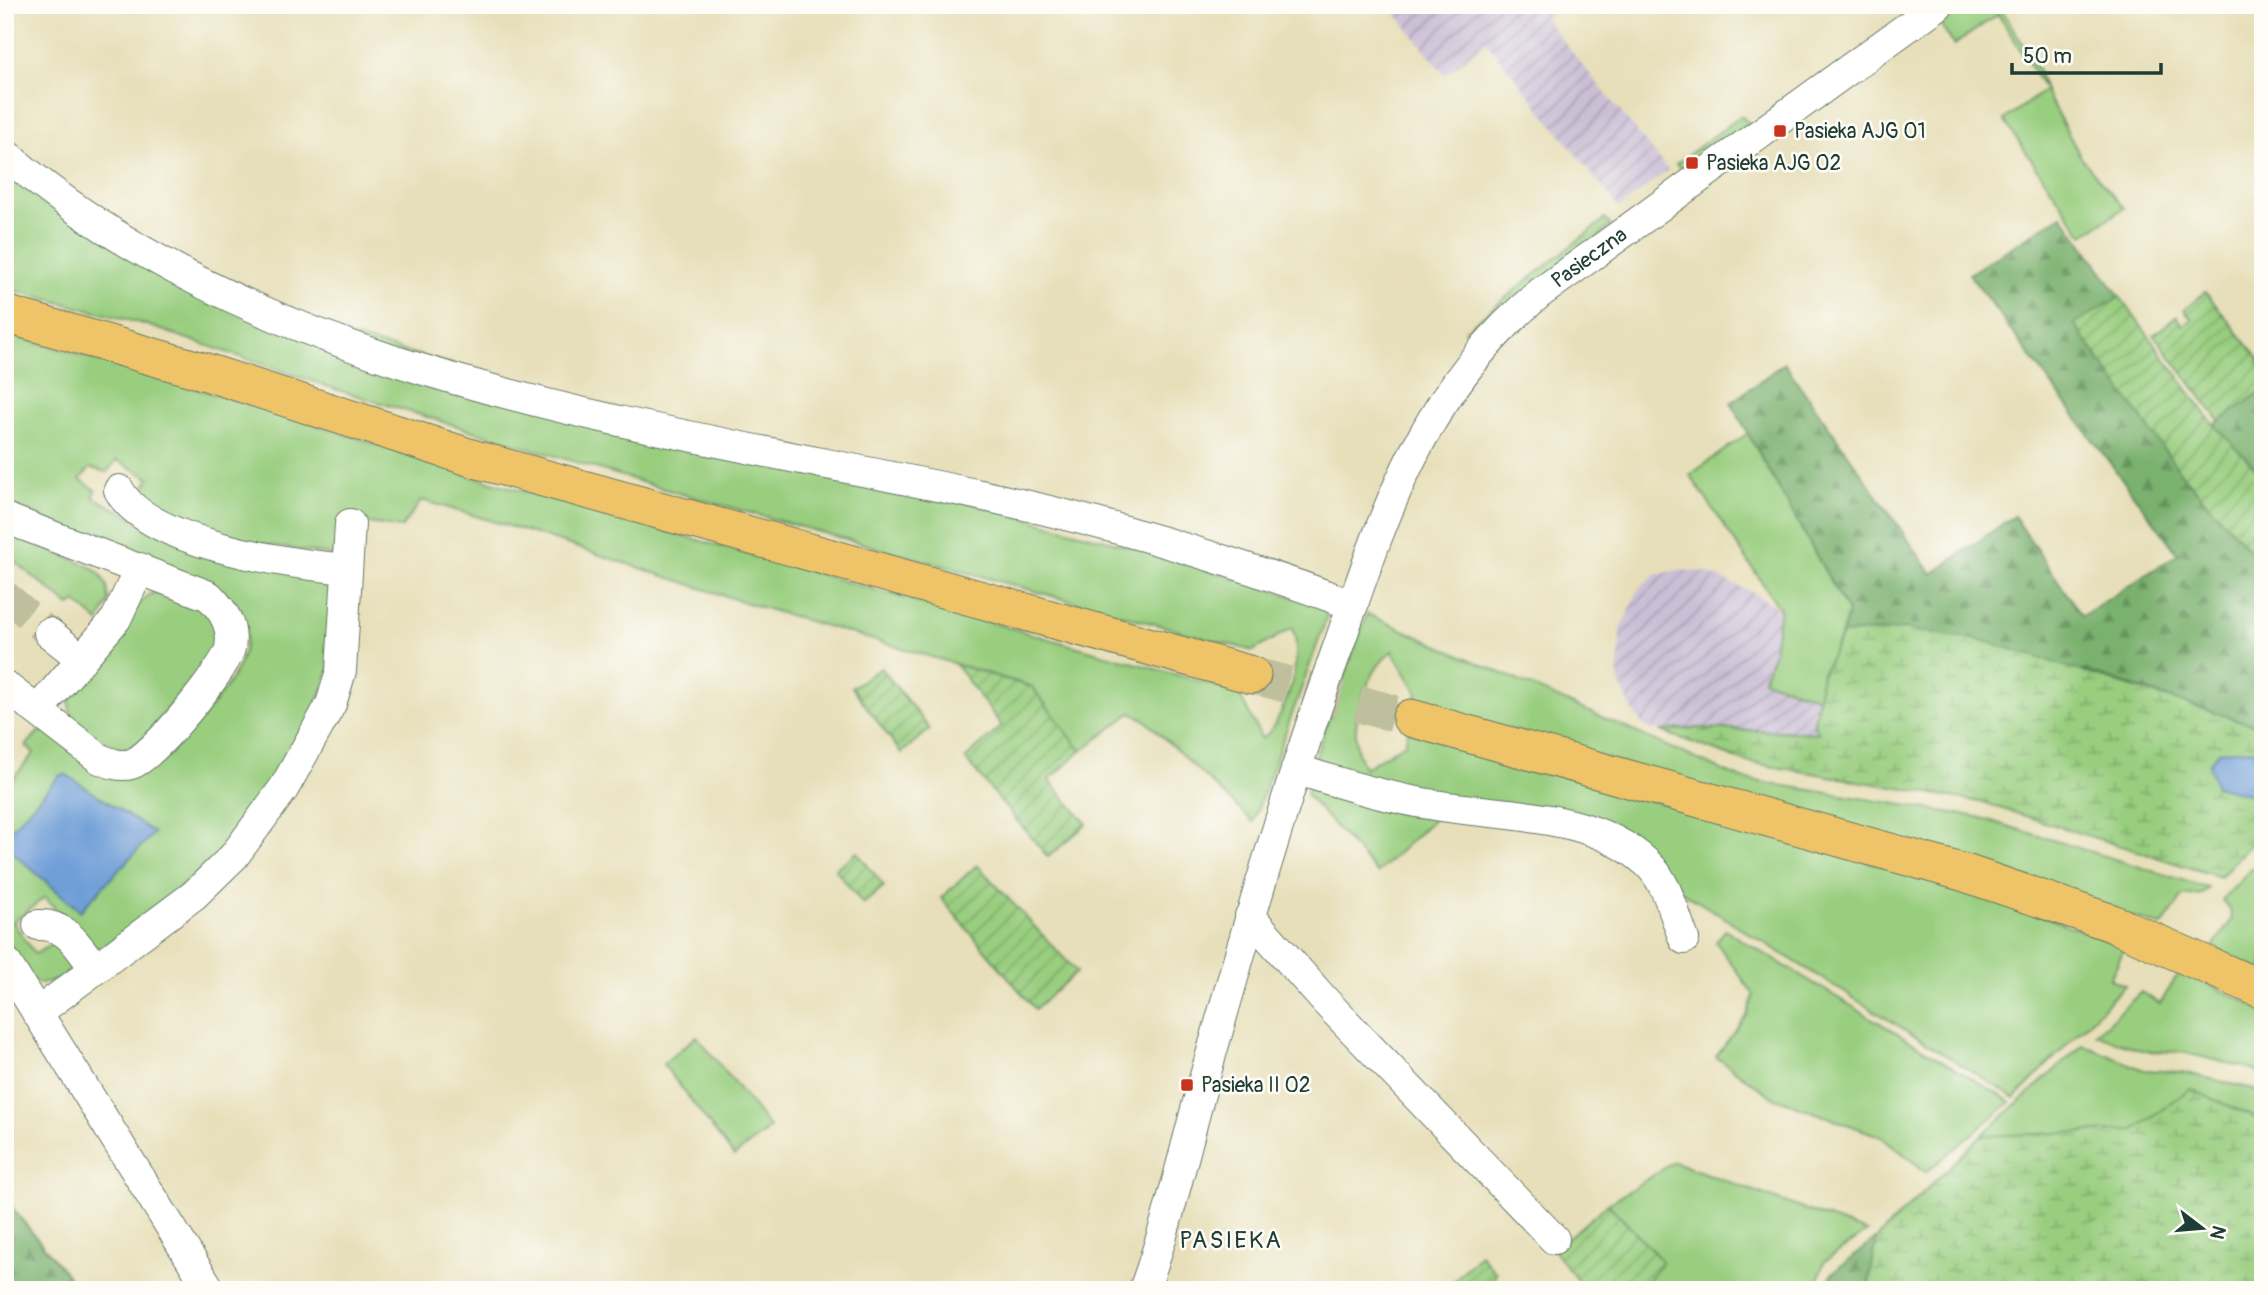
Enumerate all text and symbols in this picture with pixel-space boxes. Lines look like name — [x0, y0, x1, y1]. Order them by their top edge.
scale bar — [2012, 32, 2161, 76]
text: 50 m — [2023, 43, 2072, 70]
place label: Pasieka AJG 01 — [1794, 118, 1926, 145]
marker: Pasieka AJG 01 — [1772, 123, 1788, 139]
place label: Pasieka AJG 02 — [1706, 150, 1841, 177]
marker: Pasieka AJG 02 — [1684, 155, 1700, 171]
street label: Pasieczna — [1546, 221, 1632, 294]
place label: Pasieka II 02 — [1201, 1072, 1311, 1099]
marker: Pasieka II 02 — [1179, 1077, 1195, 1093]
north arrow — [2166, 1194, 2236, 1264]
text: N — [2204, 1223, 2231, 1242]
district label: PASIEKA — [1179, 1226, 1283, 1255]

